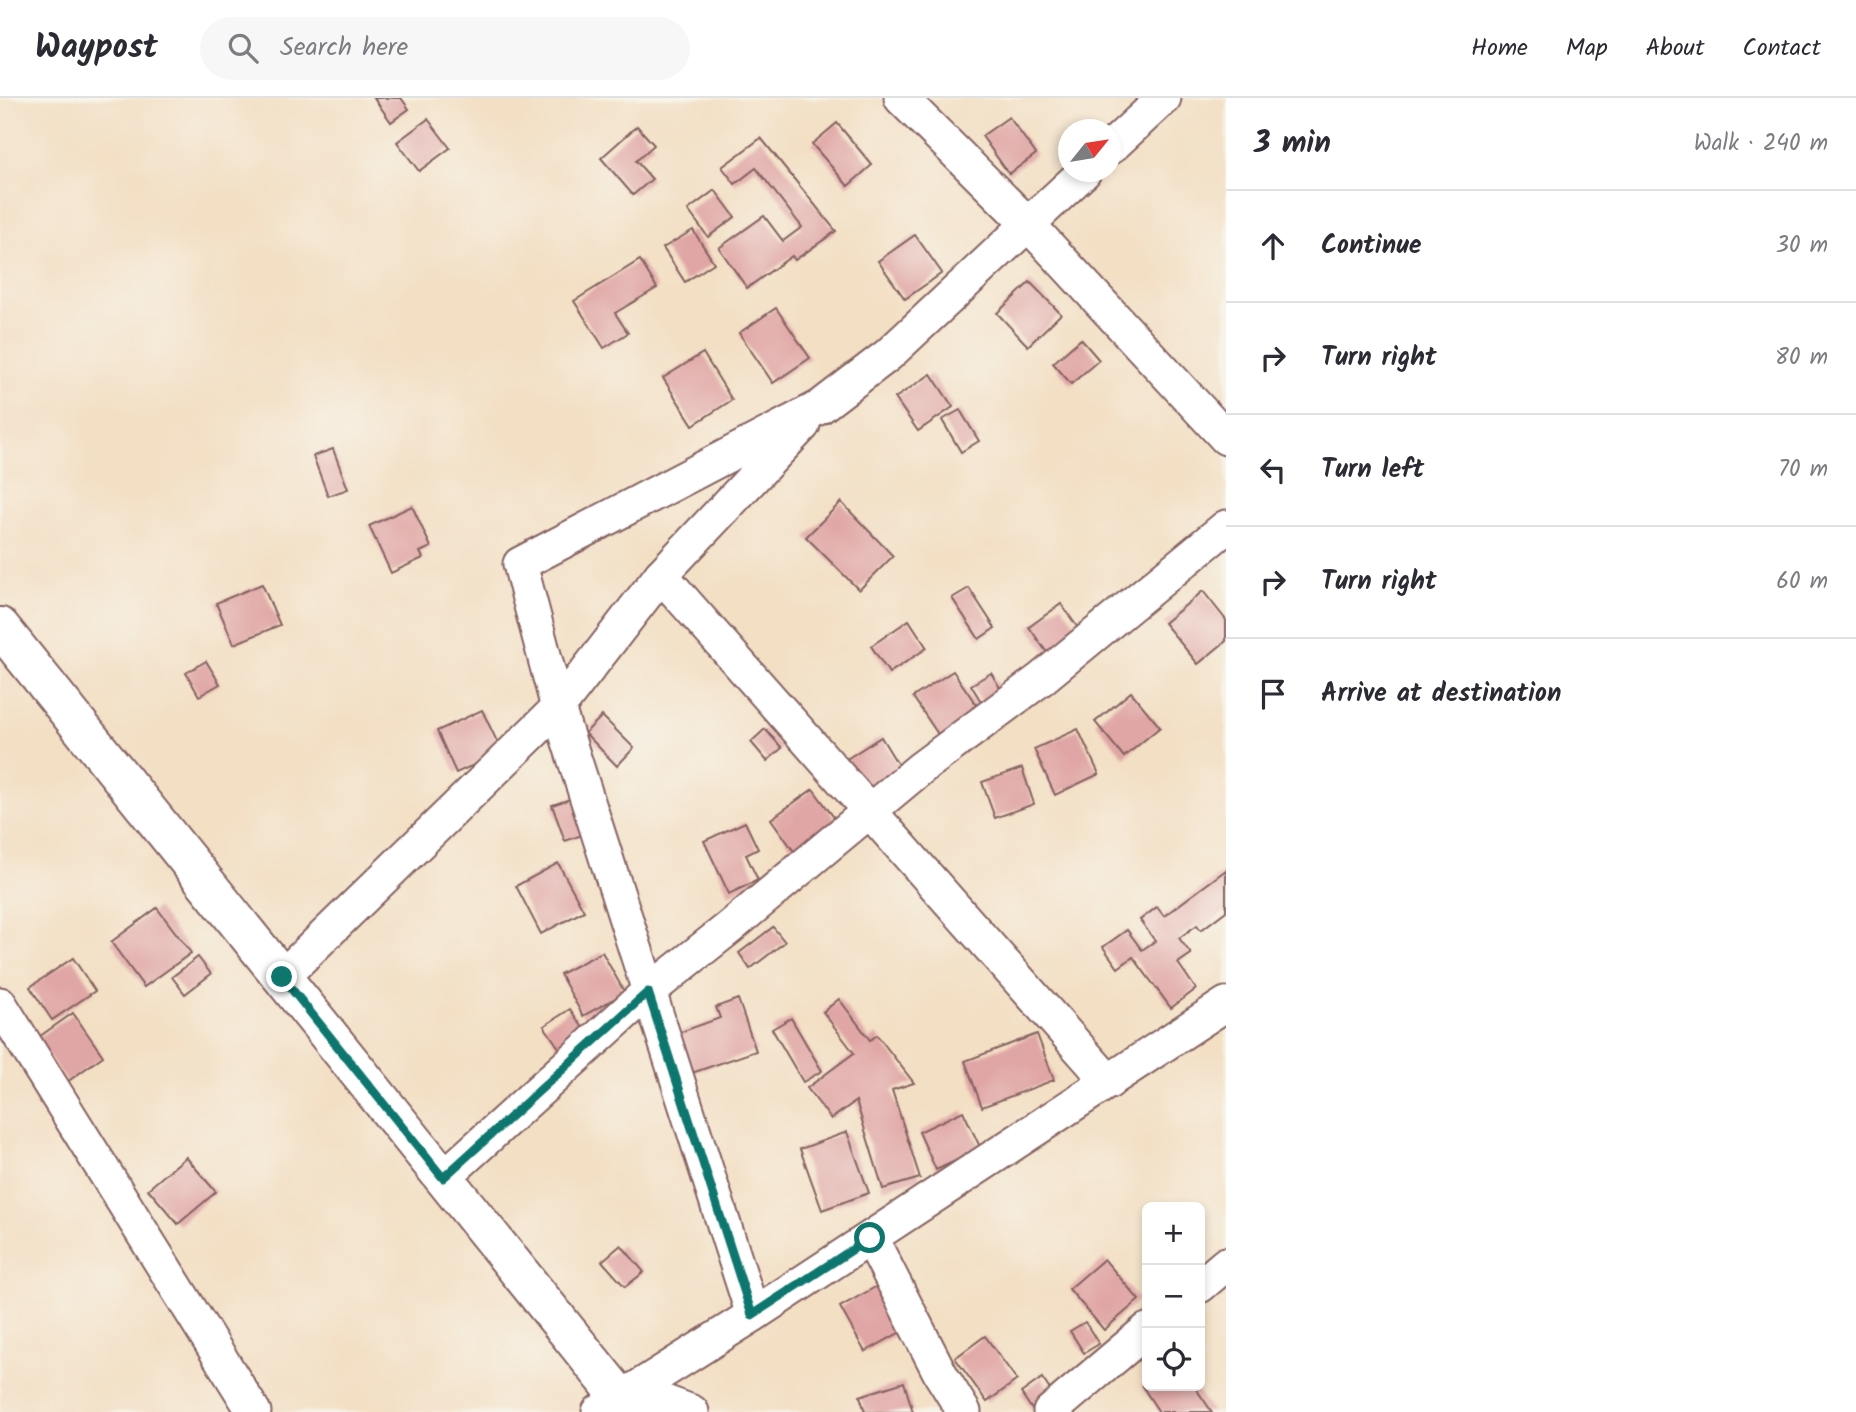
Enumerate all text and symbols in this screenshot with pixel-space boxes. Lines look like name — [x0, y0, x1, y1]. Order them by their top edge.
search box — [200, 17, 690, 80]
text: Waypost — [35, 22, 158, 75]
text: Search here — [280, 27, 408, 69]
icon: search — [224, 29, 262, 67]
text: Home — [1471, 29, 1528, 68]
text: Map — [1566, 29, 1608, 68]
text: About — [1646, 29, 1704, 68]
text: Contact — [1742, 29, 1821, 68]
north arrow — [1058, 119, 1121, 182]
text: 3 min — [1254, 120, 1331, 168]
text: Walk · 240 m — [1694, 126, 1828, 162]
text: Continue — [1321, 225, 1422, 267]
icon: ahead — [1254, 227, 1292, 265]
text: 30 m — [1776, 228, 1828, 264]
text: Turn right — [1321, 337, 1437, 379]
icon: right — [1254, 339, 1292, 377]
text: 80 m — [1775, 340, 1828, 376]
text: Turn left — [1321, 449, 1424, 491]
icon: left — [1254, 451, 1292, 489]
text: 70 m — [1778, 452, 1828, 488]
text: Turn right — [1321, 561, 1437, 603]
icon: right — [1254, 563, 1292, 601]
text: 60 m — [1776, 564, 1828, 600]
text: Arrive at destination — [1321, 673, 1561, 715]
icon: arrive — [1254, 675, 1292, 713]
route end — [266, 961, 297, 992]
map controls — [1142, 1202, 1205, 1391]
button: + — [1142, 1202, 1205, 1265]
route start — [854, 1222, 885, 1253]
button: − — [1142, 1265, 1205, 1328]
button: locate — [1142, 1328, 1205, 1391]

